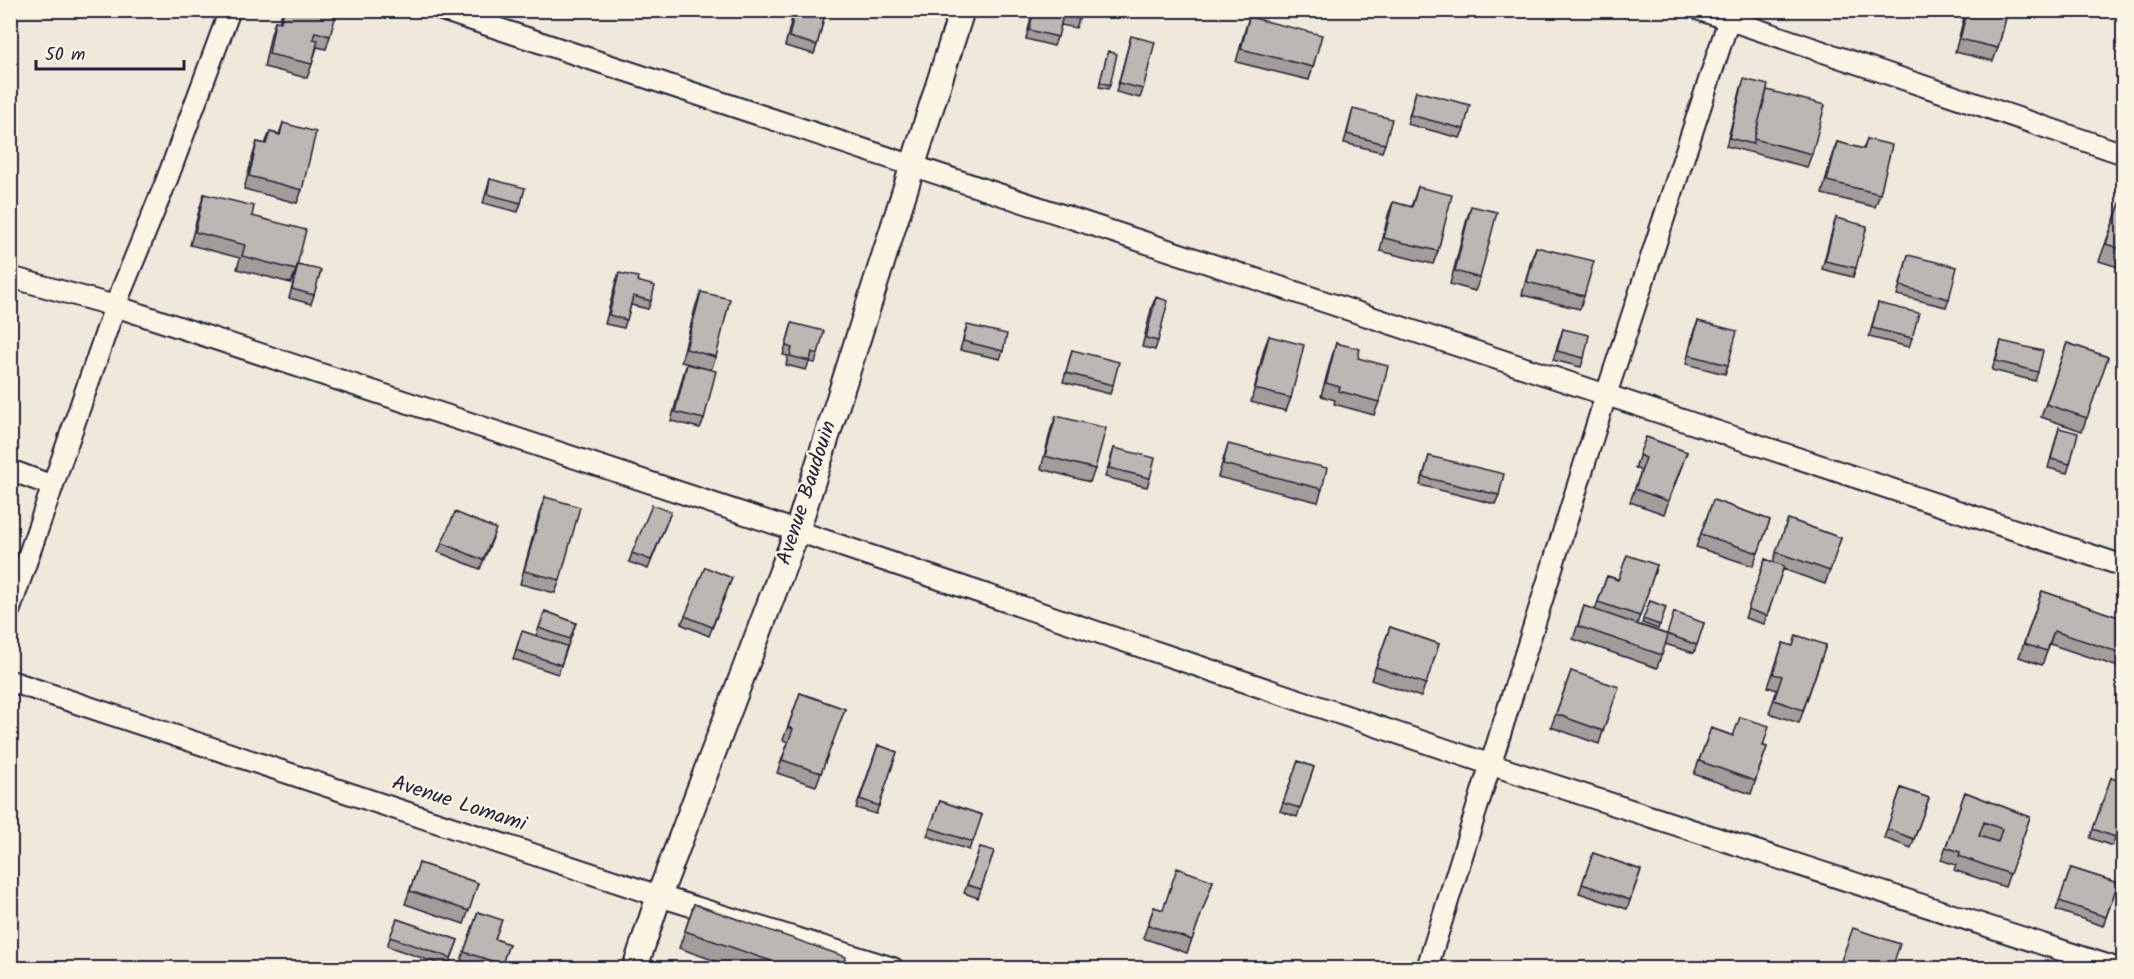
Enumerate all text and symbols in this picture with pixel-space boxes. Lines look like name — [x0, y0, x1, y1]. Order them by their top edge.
scale bar — [36, 33, 184, 71]
text: 50 m — [45, 41, 85, 70]
street label: Avenue Baudouin — [768, 417, 846, 569]
street label: Avenue Lomami — [388, 767, 531, 842]

